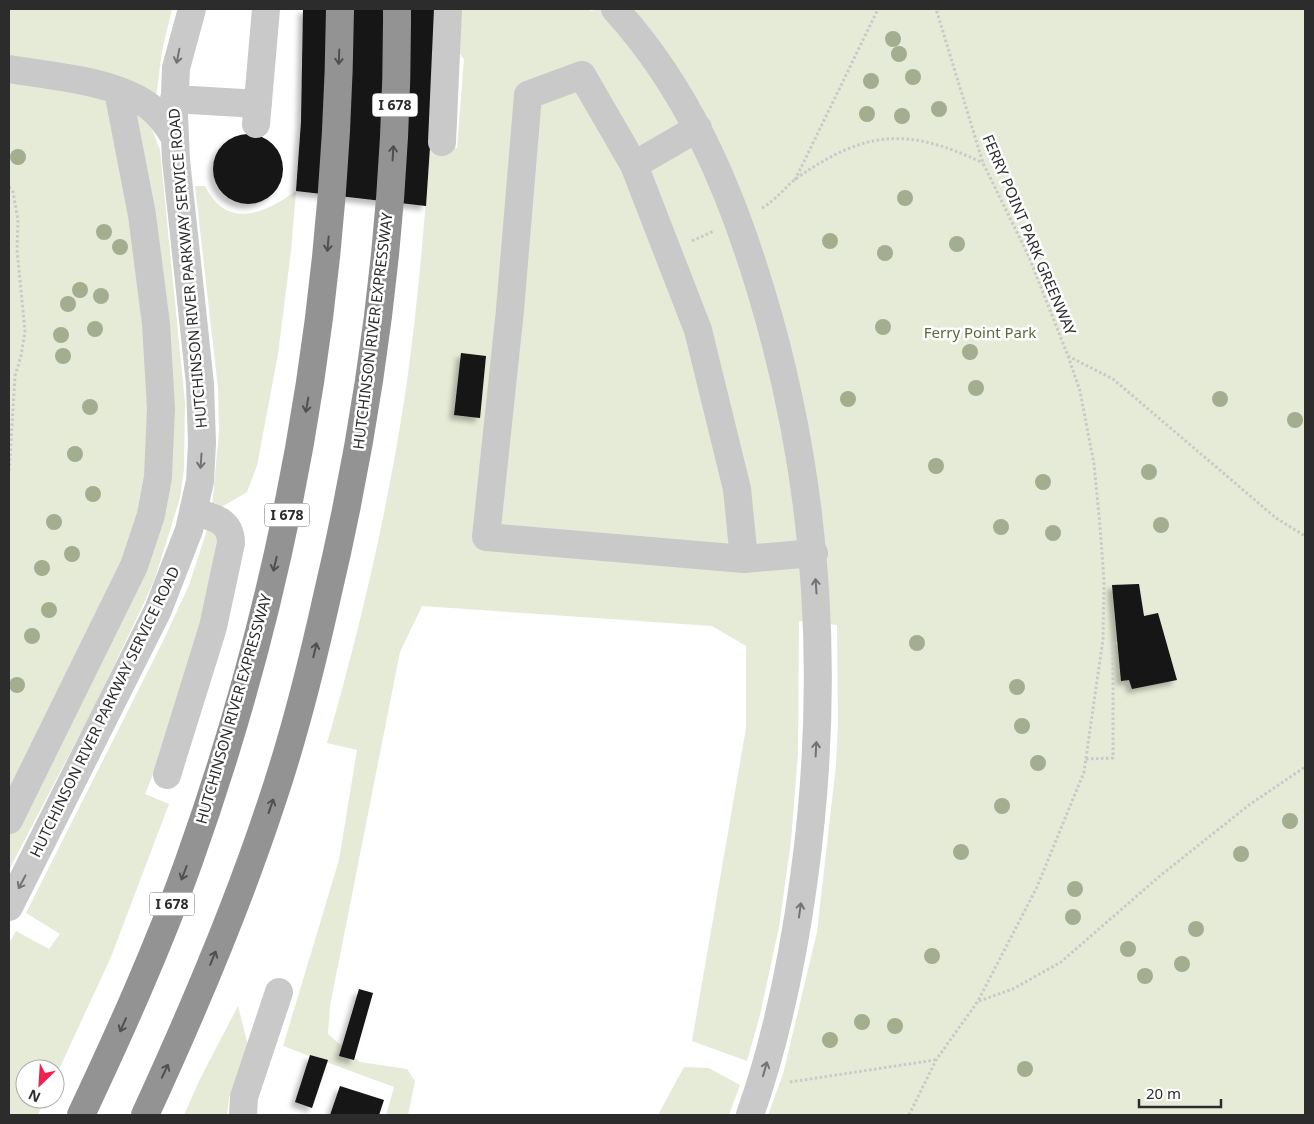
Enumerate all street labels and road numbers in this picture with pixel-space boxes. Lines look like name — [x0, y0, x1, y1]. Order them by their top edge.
road number: I 678 — [372, 94, 418, 116]
street label: HUTCHINSON RIVER PARKWAY SERVICE ROAD — [163, 107, 211, 429]
street label: FERRY POINT PARK GREENWAY — [979, 131, 1082, 338]
street label: HUTCHINSON RIVER EXPRESSWAY — [348, 211, 397, 450]
road number: I 678 — [264, 504, 310, 526]
street label: HUTCHINSON RIVER PARKWAY SERVICE ROAD — [25, 563, 184, 860]
street label: HUTCHINSON RIVER EXPRESSWAY — [191, 591, 276, 826]
road number: I 678 — [150, 892, 194, 916]

